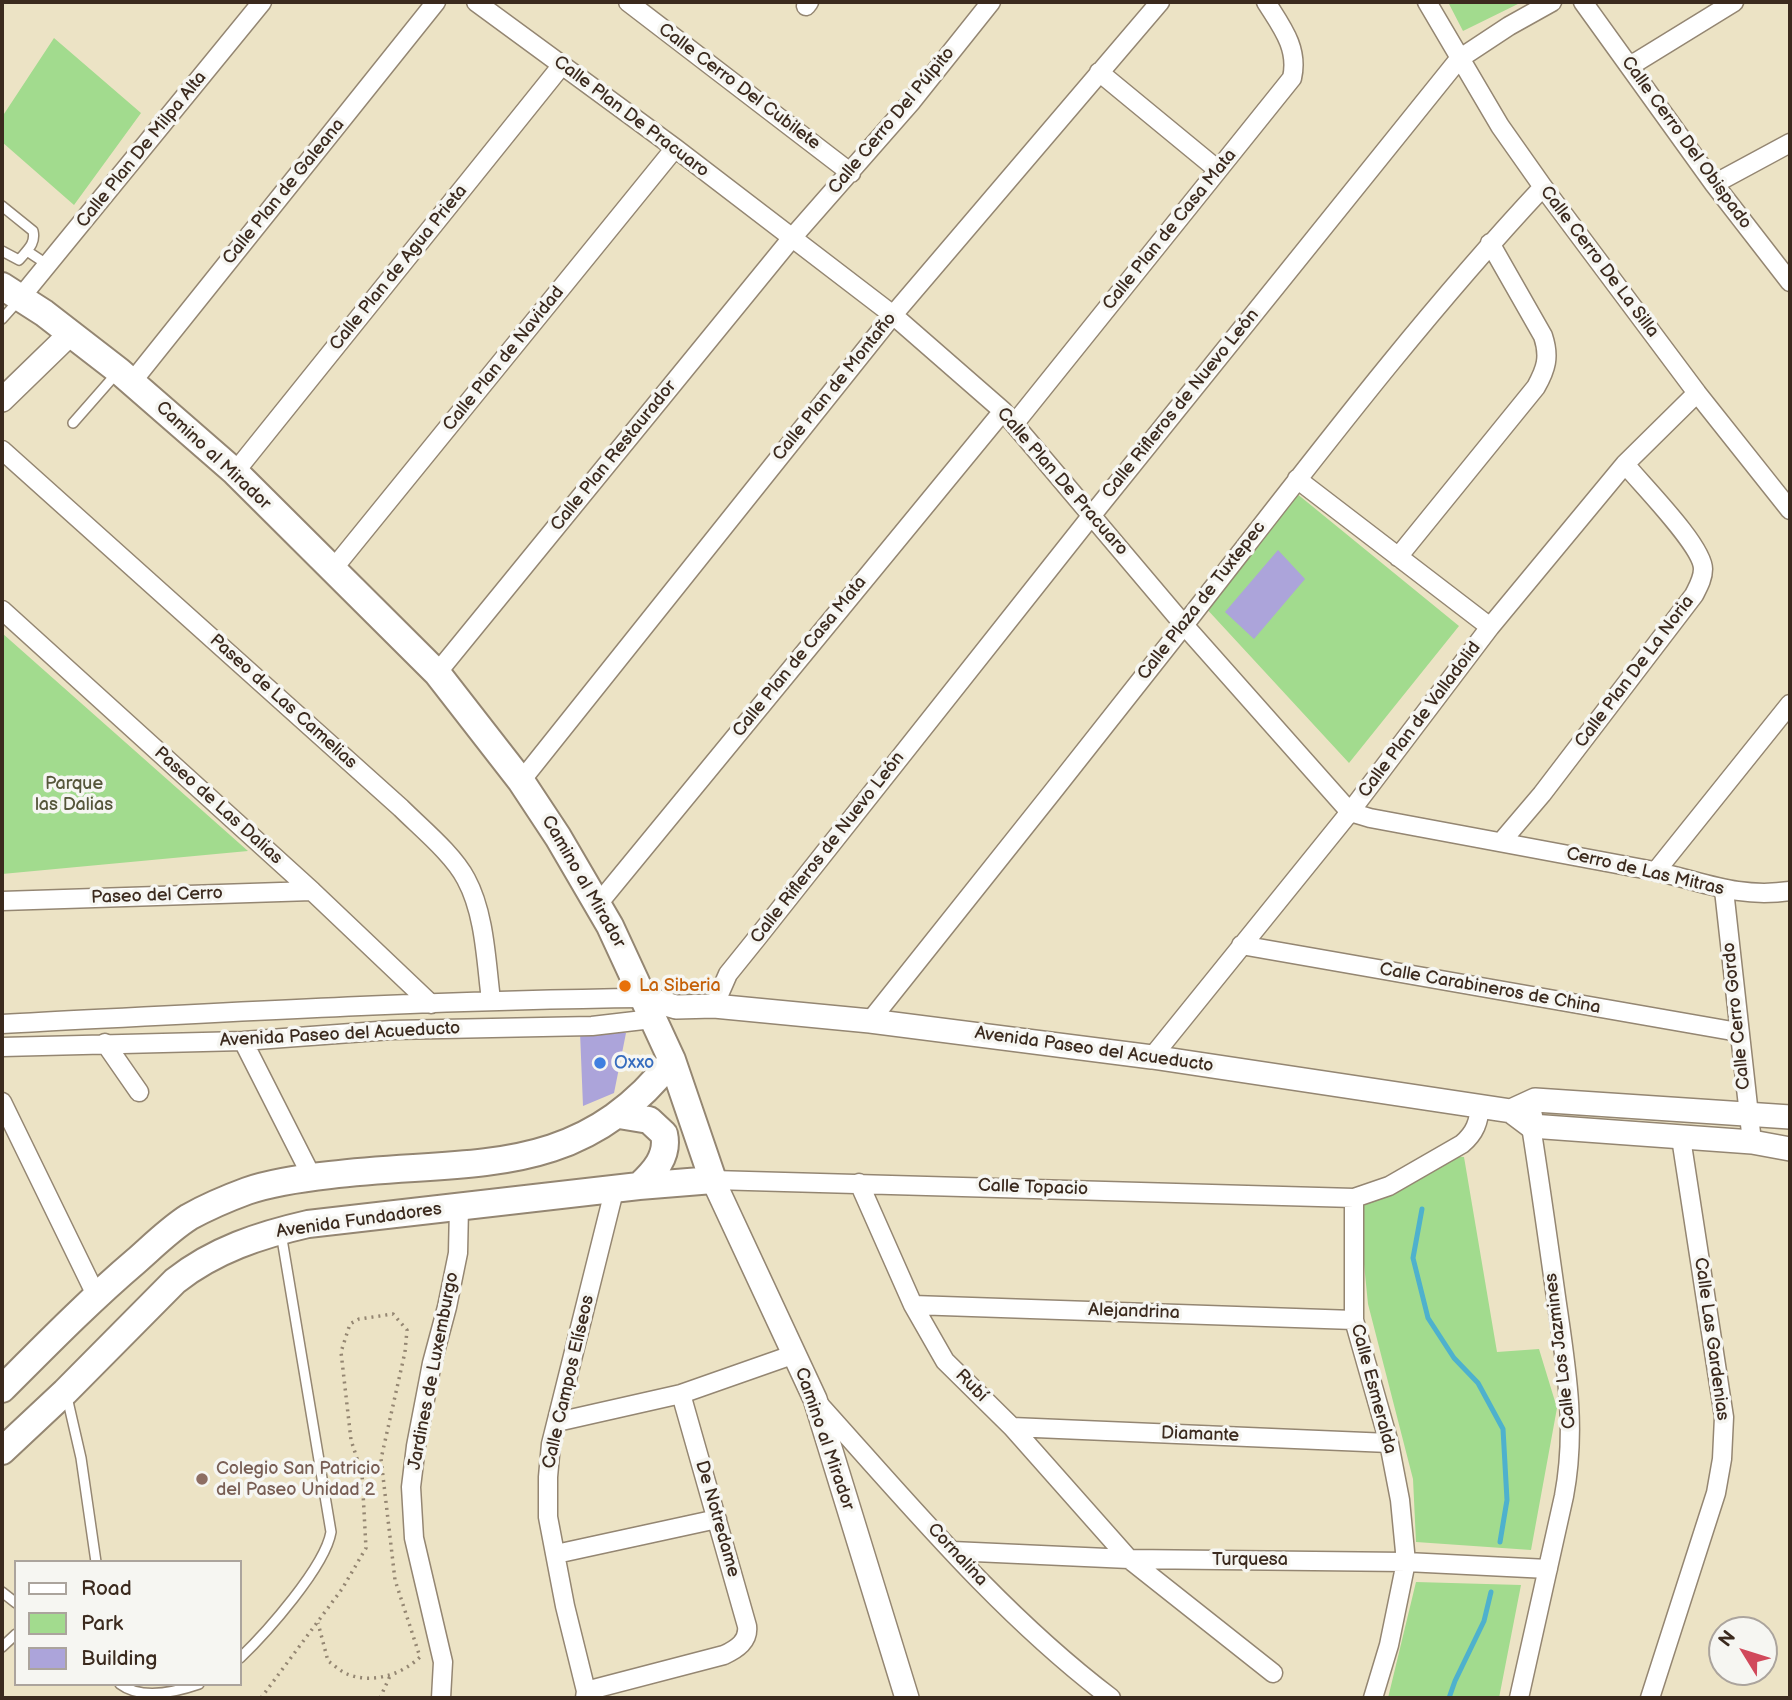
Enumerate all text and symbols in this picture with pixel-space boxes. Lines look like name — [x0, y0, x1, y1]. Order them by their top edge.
street label: Calle Cerro Del Cubilete — [654, 19, 824, 155]
street label: Calle Cerro Del Púlpito — [824, 43, 960, 199]
street label: Calle Plan De Pracuaro — [549, 51, 713, 183]
street label: Calle Cerro Del Obispado — [1616, 52, 1756, 234]
street label: Calle Plan De Milpa Alta — [72, 68, 212, 232]
street label: Calle Plan de Galeana — [219, 115, 349, 269]
street label: Calle Plan de Casa Mata — [1099, 145, 1241, 315]
street label: Calle Plan de Agua Prieta — [326, 181, 472, 355]
street label: Calle Cerro De La Silla — [1535, 182, 1663, 342]
street label: Calle Plan de Navidad — [439, 282, 569, 436]
street label: Calle Rifleros de Nuevo León — [1098, 305, 1264, 503]
street label: Calle Plan de Montaño — [769, 309, 901, 465]
street label: Calle Plan Restaurador — [547, 376, 681, 536]
street label: Camino al Mirador — [151, 397, 275, 515]
street label: Calle Plan De Pracuaro — [992, 404, 1132, 560]
street label: Calle Plaza de Tuxtepec — [1133, 517, 1271, 685]
street label: Calle Plan de Casa Mata — [729, 572, 871, 742]
street label: Calle Plan De La Noria — [1571, 592, 1699, 752]
street label: Paseo de Las Camelias — [205, 630, 361, 774]
street label: Calle Plan de Valladolid — [1354, 638, 1486, 802]
street label: Paseo de Las Dalias — [149, 743, 287, 869]
street label: Calle Rifleros de Nuevo León — [746, 748, 910, 948]
park label: Parque las Dalias — [35, 773, 113, 816]
street label: Camino al Mirador — [536, 812, 630, 952]
street label: Cerro de Las Mitras — [1564, 843, 1726, 901]
street label: Paseo del Cerro — [91, 883, 223, 909]
street label: Calle Cerro Gordo — [1719, 941, 1755, 1091]
street label: Calle Carabineros de China — [1378, 959, 1602, 1019]
place label: La Siberia — [639, 975, 721, 997]
marker: La Siberia — [617, 978, 633, 994]
street label: Avenida Paseo del Acueducto — [219, 1018, 461, 1052]
street label: Avenida Paseo del Acueducto — [973, 1023, 1215, 1077]
place label: Oxxo — [614, 1052, 654, 1074]
marker: Oxxo — [592, 1055, 608, 1071]
street label: Calle Topacio — [978, 1175, 1088, 1201]
street label: Avenida Fundadores — [275, 1199, 443, 1243]
street label: Calle Las Gardenias — [1689, 1256, 1733, 1422]
street label: Jardines de Luxemburgo — [404, 1270, 464, 1472]
street label: Calle Los Jazmines — [1541, 1272, 1581, 1430]
street label: Calle Campos Elíseos — [539, 1293, 599, 1471]
street label: Alejandrina — [1088, 1300, 1180, 1324]
street label: Calle Esmeralda — [1345, 1322, 1401, 1456]
street label: Camino al Mirador — [789, 1365, 859, 1513]
street label: Rubí — [950, 1365, 992, 1407]
street label: Diamante — [1160, 1423, 1240, 1447]
place label: Colegio San Patricio del Paseo Unidad 2 — [216, 1458, 380, 1500]
street label: De Notredame — [690, 1458, 744, 1580]
marker: Colegio San Patricio del Paseo Unidad 2 — [194, 1471, 210, 1487]
street label: Cornalina — [922, 1519, 992, 1591]
street label: Turquesa — [1212, 1549, 1288, 1571]
legend — [14, 1560, 242, 1686]
text: Road — [81, 1576, 132, 1601]
text: Park — [81, 1611, 123, 1636]
north arrow — [1708, 1616, 1778, 1686]
text: N — [1714, 1626, 1741, 1652]
text: Building — [81, 1646, 157, 1671]

